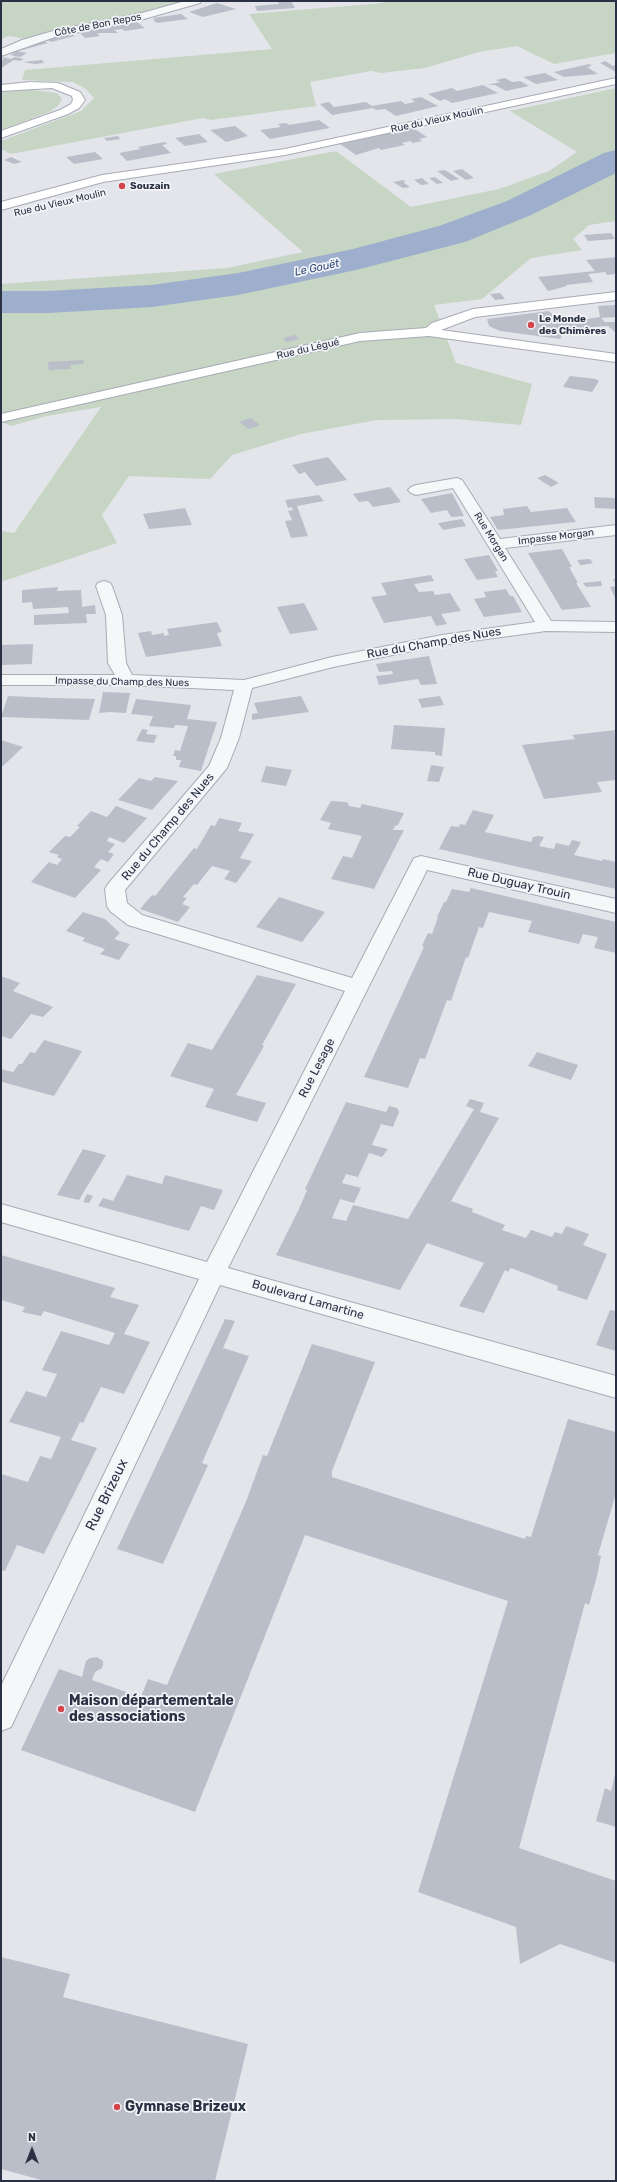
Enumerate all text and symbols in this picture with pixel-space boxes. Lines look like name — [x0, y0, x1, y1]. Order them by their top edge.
street label: Côte de Bon Repos — [54, 11, 142, 39]
street label: Rue du Vieux Moulin — [390, 104, 484, 136]
place label: Souzain — [130, 180, 170, 192]
marker: Souzain — [117, 181, 127, 191]
street label: Rue du Vieux Moulin — [13, 187, 107, 219]
water label: Le Gouët — [293, 257, 341, 279]
place label: Le Monde des Chimères — [539, 313, 606, 336]
marker: Le Monde des Chimères — [526, 320, 536, 330]
street label: Rue du Légué — [276, 336, 340, 362]
street label: Rue Morgan — [471, 510, 511, 564]
street label: Impasse Morgan — [517, 526, 595, 548]
street label: Rue du Champ des Nues — [366, 624, 502, 662]
street label: Impasse du Champ des Nues — [55, 675, 189, 689]
street label: Rue du Champ des Nues — [119, 770, 217, 884]
street label: Rue Duguay Trouin — [466, 865, 572, 903]
street label: Rue Lesage — [296, 1036, 338, 1100]
street label: Boulevard Lamartine — [250, 1277, 366, 1323]
street label: Rue Brizeux — [82, 1456, 132, 1534]
place label: Maison départementale des associations — [69, 1693, 234, 1726]
marker: Maison départementale des associations — [56, 1704, 66, 1714]
place label: Gymnase Brizeux — [125, 2099, 246, 2115]
marker: Gymnase Brizeux — [112, 2102, 122, 2112]
north arrow — [12, 2130, 52, 2170]
text: N — [28, 2131, 36, 2144]

